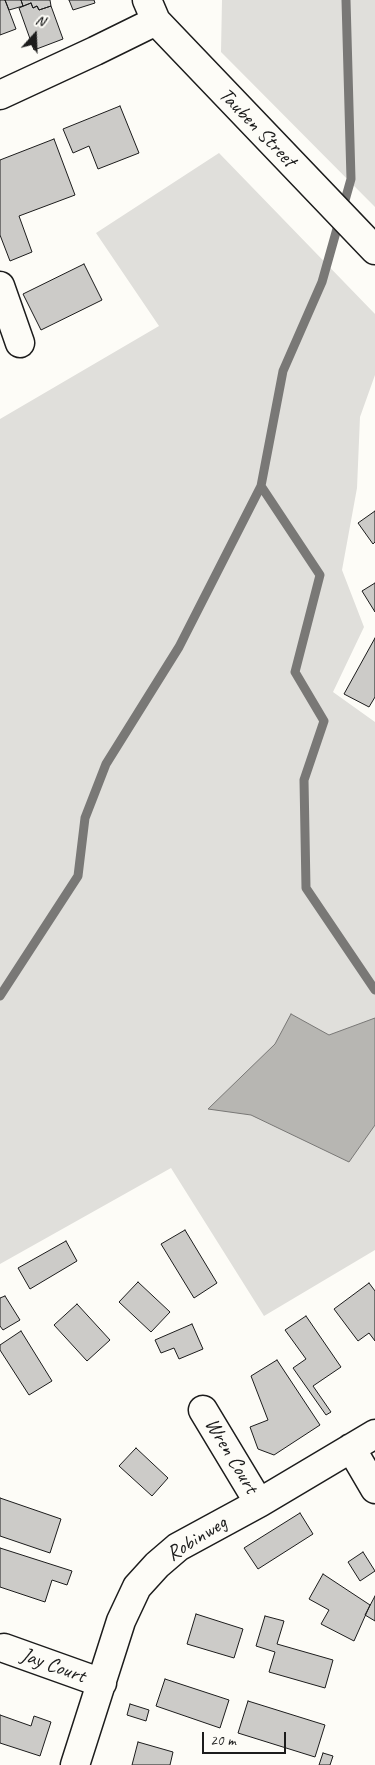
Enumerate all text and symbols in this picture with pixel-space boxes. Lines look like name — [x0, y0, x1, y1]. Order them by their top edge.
north arrow — [10, 10, 60, 60]
text: N — [33, 11, 47, 30]
street label: Tauben Street — [213, 83, 301, 173]
street label: Wren Court — [199, 1414, 263, 1498]
street label: Robinweg — [162, 1511, 232, 1567]
street label: Jay Court — [17, 1643, 89, 1689]
scale bar — [205, 1722, 289, 1754]
text: 20 m — [210, 1731, 236, 1750]

